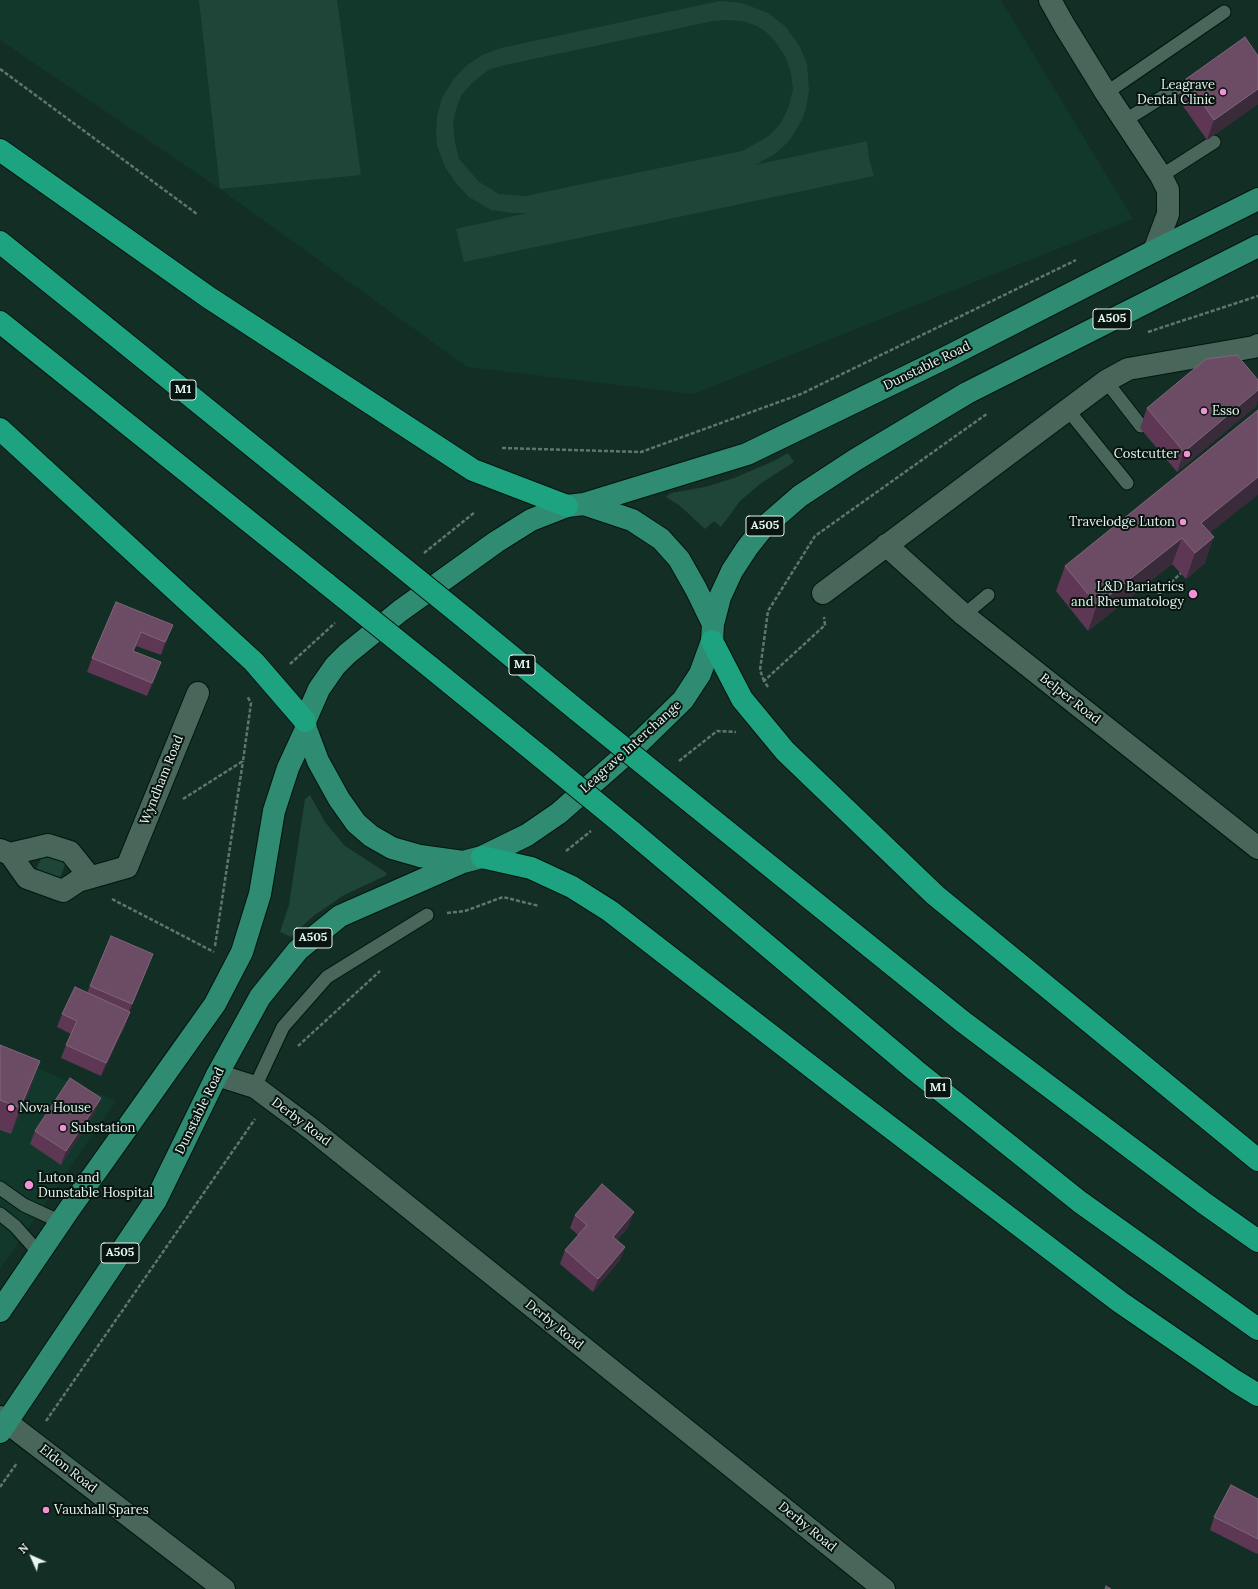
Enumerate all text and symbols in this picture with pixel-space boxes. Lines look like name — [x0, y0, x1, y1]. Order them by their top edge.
place label: Leagrave Dental Clinic — [1137, 77, 1215, 108]
marker: Leagrave Dental Clinic — [1218, 87, 1228, 97]
road number: A505 — [1093, 309, 1131, 329]
street label: Dunstable Road — [881, 338, 973, 394]
road number: M1 — [170, 380, 196, 400]
place label: Esso — [1212, 403, 1240, 419]
marker: Esso — [1199, 406, 1209, 416]
place label: Costcutter — [1114, 446, 1179, 462]
marker: Costcutter — [1182, 449, 1192, 459]
place label: Travelodge Luton — [1069, 514, 1175, 530]
road number: A505 — [746, 516, 784, 536]
marker: Travelodge Luton — [1178, 517, 1188, 527]
place label: L&D Bariatrics and Rheumatology — [1071, 579, 1184, 610]
marker: L&D Bariatrics and Rheumatology — [1187, 588, 1199, 600]
road number: M1 — [509, 655, 535, 675]
street label: Belper Road — [1037, 670, 1103, 728]
street label: Leagrave Interchange — [577, 698, 685, 796]
street label: Wyndham Road — [137, 733, 187, 827]
road number: A505 — [294, 928, 332, 948]
street label: Dunstable Road — [172, 1065, 228, 1157]
road number: M1 — [925, 1078, 951, 1098]
street label: Derby Road — [268, 1095, 334, 1149]
place label: Nova House — [19, 1100, 91, 1116]
marker: Nova House — [6, 1103, 16, 1113]
place label: Substation — [71, 1120, 135, 1136]
marker: Substation — [58, 1123, 68, 1133]
place label: Luton and Dunstable Hospital — [38, 1170, 153, 1201]
marker: Luton and Dunstable Hospital — [23, 1179, 35, 1191]
road number: A505 — [101, 1243, 139, 1263]
street label: Derby Road — [522, 1297, 586, 1353]
street label: Eldon Road — [36, 1442, 100, 1496]
street label: Derby Road — [775, 1499, 839, 1555]
place label: Vauxhall Spares — [54, 1502, 149, 1518]
marker: Vauxhall Spares — [41, 1505, 51, 1515]
north arrow — [12, 1537, 52, 1577]
text: N — [16, 1541, 31, 1556]

